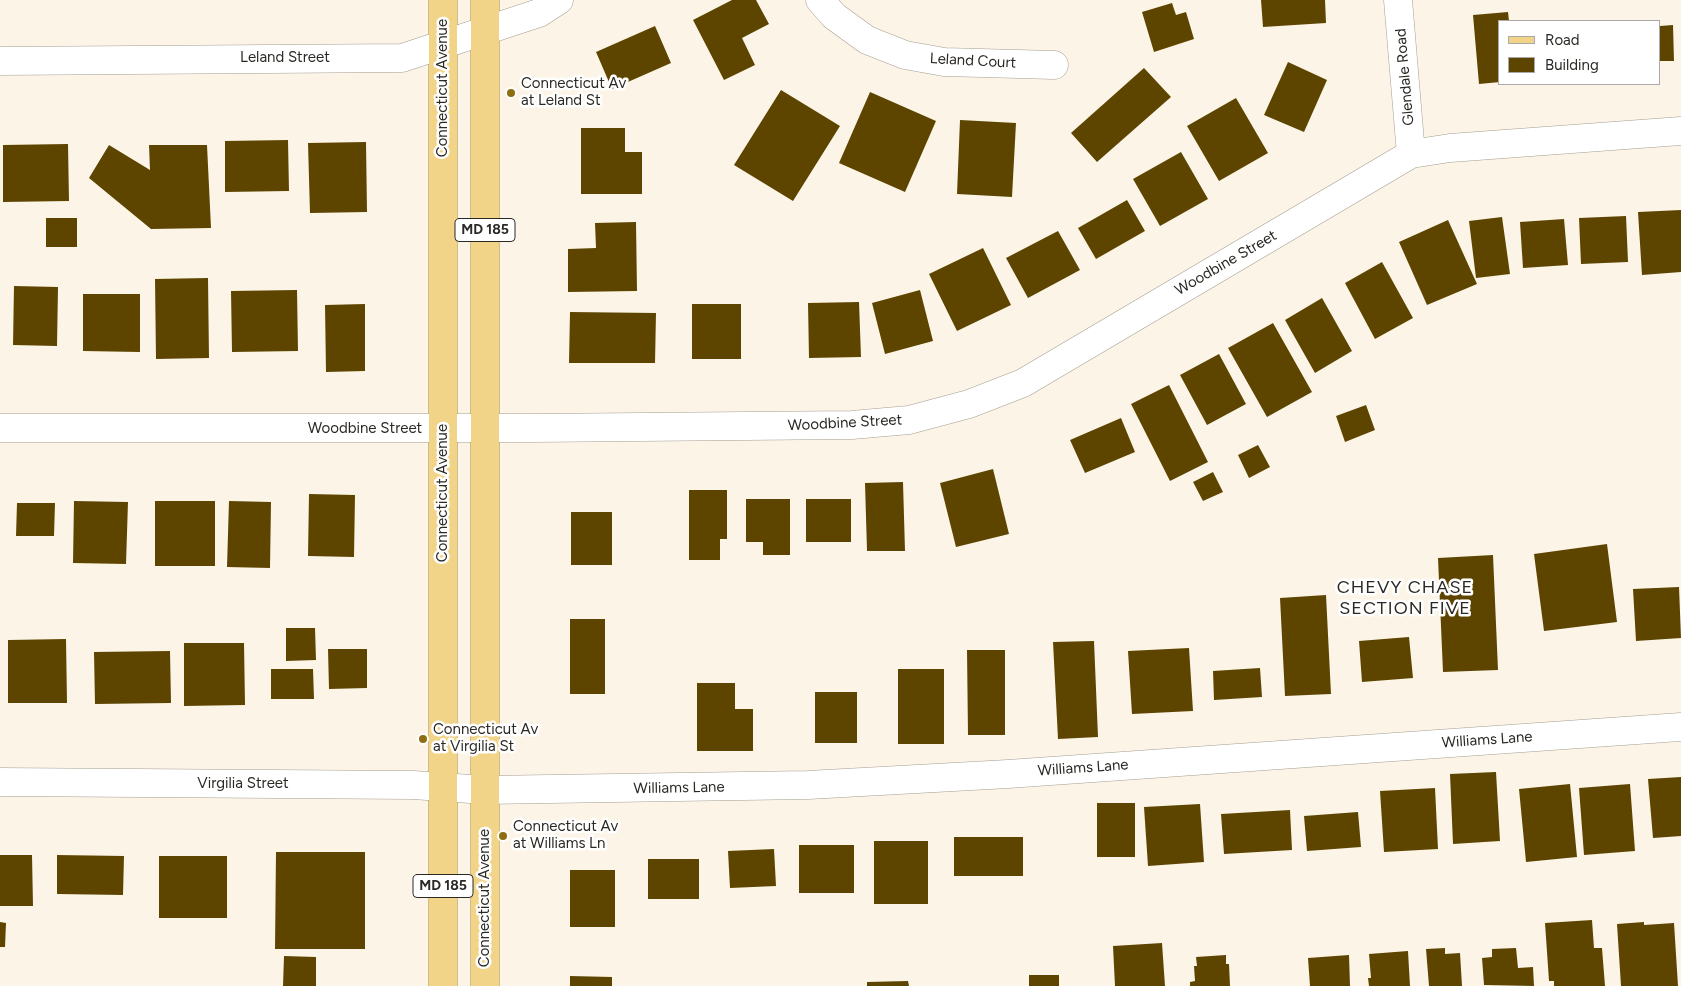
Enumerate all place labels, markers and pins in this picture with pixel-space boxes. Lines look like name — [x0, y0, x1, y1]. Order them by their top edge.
place label: Connecticut Av at Leland St — [521, 75, 626, 110]
marker: Connecticut Av at Leland St — [505, 87, 517, 99]
place label: Connecticut Av at Virgilia St — [433, 721, 538, 756]
marker: Connecticut Av at Virgilia St — [417, 733, 429, 745]
place label: Connecticut Av at Williams Ln — [513, 818, 618, 853]
marker: Connecticut Av at Williams Ln — [497, 830, 509, 842]

